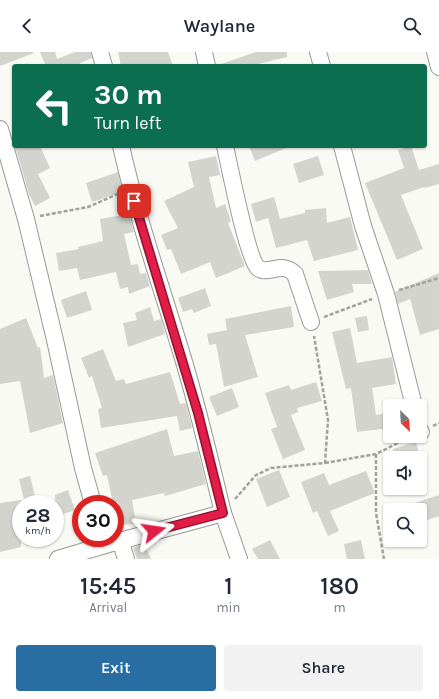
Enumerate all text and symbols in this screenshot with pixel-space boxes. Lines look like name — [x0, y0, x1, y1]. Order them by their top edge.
icon: back — [16, 15, 38, 37]
text: Waylane — [184, 15, 255, 37]
icon: search — [401, 15, 423, 37]
text: 30 m — [94, 78, 163, 111]
icon: left — [28, 80, 80, 132]
text: Turn left — [94, 112, 162, 134]
pin — [117, 184, 151, 218]
icon: arrive — [123, 190, 145, 212]
north arrow — [383, 399, 427, 443]
map controls — [383, 399, 427, 547]
button: sound — [383, 451, 427, 495]
speed limit sign: 30 — [72, 495, 124, 547]
button: search — [383, 503, 427, 547]
text: 28 — [25, 504, 51, 527]
position arrow — [133, 510, 175, 552]
text: km/h — [25, 525, 51, 537]
text: 15:45 — [80, 572, 136, 600]
text: 1 — [224, 572, 233, 600]
text: 180 — [320, 572, 359, 600]
text: Arrival — [89, 600, 127, 615]
text: min — [216, 600, 240, 615]
text: m — [334, 600, 346, 615]
button: Exit — [16, 645, 216, 691]
button: Share — [224, 645, 423, 691]

